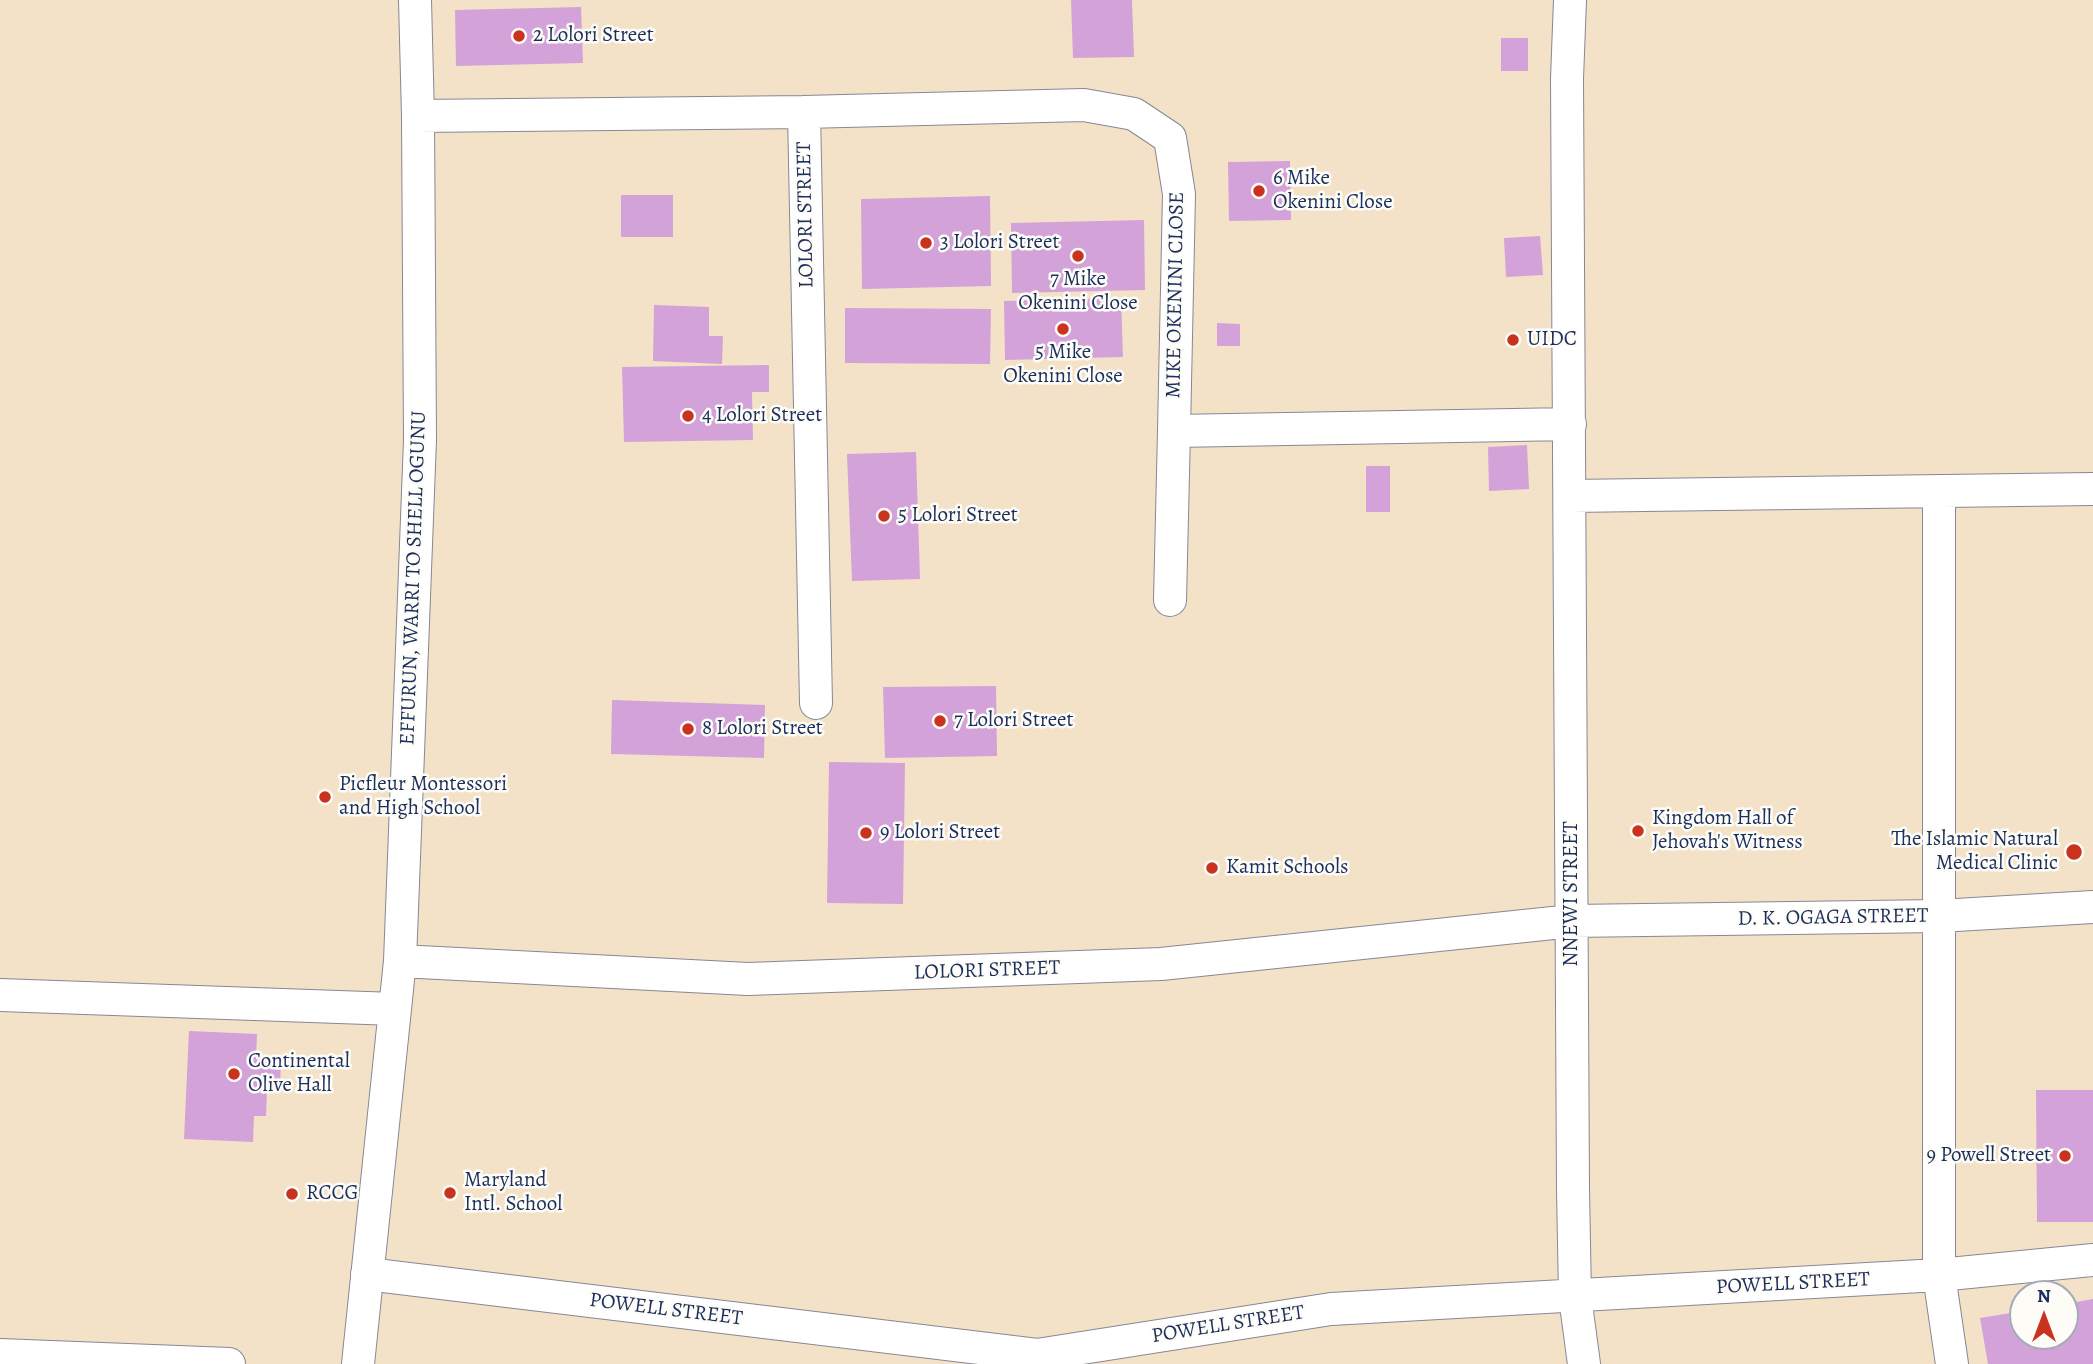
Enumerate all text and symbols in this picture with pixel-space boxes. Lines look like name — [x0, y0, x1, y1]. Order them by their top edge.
place label: 2 Lolori Street — [533, 23, 654, 49]
marker: 2 Lolori Street — [511, 28, 527, 44]
street label: LOLORI STREET — [792, 141, 820, 289]
place label: 6 Mike Okenini Close — [1273, 166, 1393, 216]
marker: 6 Mike Okenini Close — [1251, 183, 1267, 199]
street label: MIKE OKENINI CLOSE — [1162, 191, 1190, 399]
place label: 3 Lolori Street — [940, 230, 1059, 256]
marker: 3 Lolori Street — [918, 235, 934, 251]
marker: 7 Mike Okenini Close — [1070, 248, 1086, 264]
place label: 7 Mike Okenini Close — [1018, 267, 1138, 317]
marker: 5 Mike Okenini Close — [1055, 321, 1071, 337]
place label: UIDC — [1527, 327, 1577, 353]
marker: UIDC — [1505, 332, 1521, 348]
place label: 5 Mike Okenini Close — [1003, 340, 1123, 390]
place label: 4 Lolori Street — [702, 403, 822, 429]
marker: 4 Lolori Street — [680, 408, 696, 424]
street label: EFFURUN, WARRI TO SHELL OGUNU — [396, 410, 432, 746]
place label: 5 Lolori Street — [898, 503, 1018, 529]
marker: 5 Lolori Street — [876, 508, 892, 524]
place label: 7 Lolori Street — [954, 708, 1073, 734]
marker: 7 Lolori Street — [932, 713, 948, 729]
place label: 8 Lolori Street — [702, 716, 823, 742]
marker: 8 Lolori Street — [680, 721, 696, 737]
place label: Picfleur Montessori and High School — [339, 772, 507, 822]
marker: Picfleur Montessori and High School — [317, 789, 333, 805]
place label: Kingdom Hall of Jehovah's Witness — [1652, 806, 1803, 856]
place label: 9 Lolori Street — [880, 820, 1000, 846]
street label: NNEWI STREET — [1559, 821, 1585, 967]
marker: Kingdom Hall of Jehovah's Witness — [1630, 823, 1646, 839]
marker: 9 Lolori Street — [858, 825, 874, 841]
place label: The Islamic Natural Medical Clinic — [1891, 827, 2058, 877]
marker: The Islamic Natural Medical Clinic — [2064, 842, 2084, 862]
place label: Kamit Schools — [1226, 855, 1349, 881]
marker: Kamit Schools — [1204, 860, 1220, 876]
street label: D. K. OGAGA STREET — [1737, 904, 1929, 932]
street label: LOLORI STREET — [913, 956, 1061, 986]
place label: Continental Olive Hall — [248, 1049, 350, 1099]
marker: Continental Olive Hall — [226, 1066, 242, 1082]
place label: 9 Powell Street — [1927, 1143, 2051, 1169]
marker: 9 Powell Street — [2057, 1148, 2073, 1164]
place label: Maryland Intl. School — [464, 1168, 562, 1218]
place label: RCCG — [306, 1181, 358, 1207]
marker: Maryland Intl. School — [442, 1185, 458, 1201]
marker: RCCG — [284, 1186, 300, 1202]
street label: POWELL STREET — [1715, 1267, 1871, 1301]
north arrow — [2009, 1280, 2079, 1350]
text: N — [2037, 1283, 2051, 1309]
street label: POWELL STREET — [588, 1288, 744, 1332]
street label: POWELL STREET — [1150, 1300, 1306, 1350]

